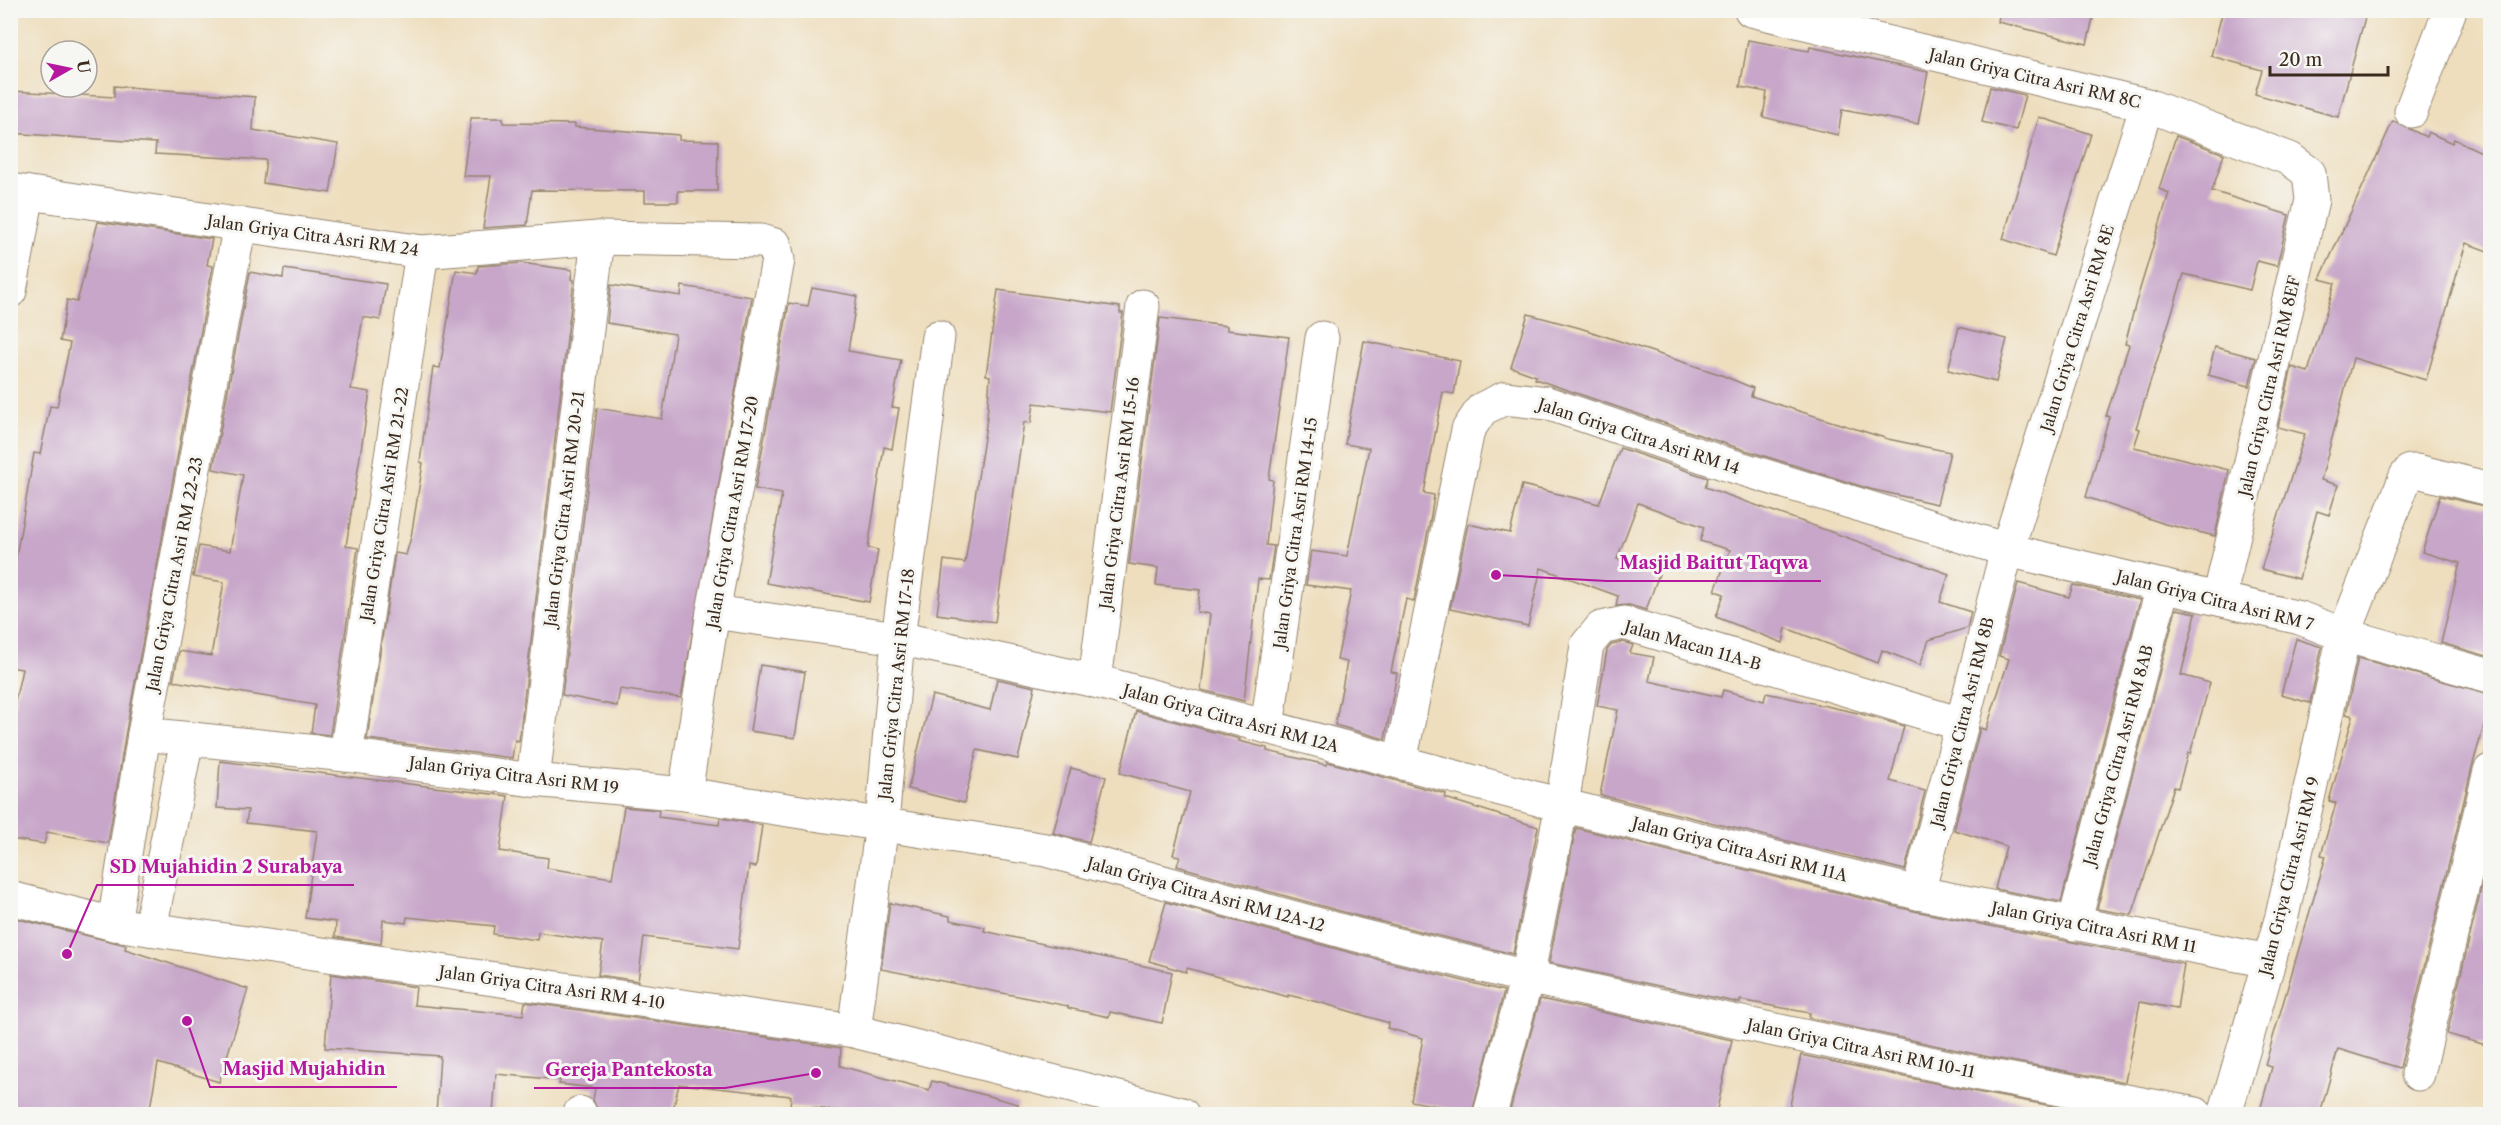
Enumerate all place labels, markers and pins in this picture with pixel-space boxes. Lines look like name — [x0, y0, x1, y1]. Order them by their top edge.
callout: Masjid Baitut Taqwa — [1607, 545, 1821, 581]
callout: SD Mujahidin 2 Surabaya — [97, 849, 354, 885]
callout: Masjid Mujahidin — [210, 1051, 397, 1087]
callout: Gereja Pantekosta — [534, 1052, 725, 1088]

